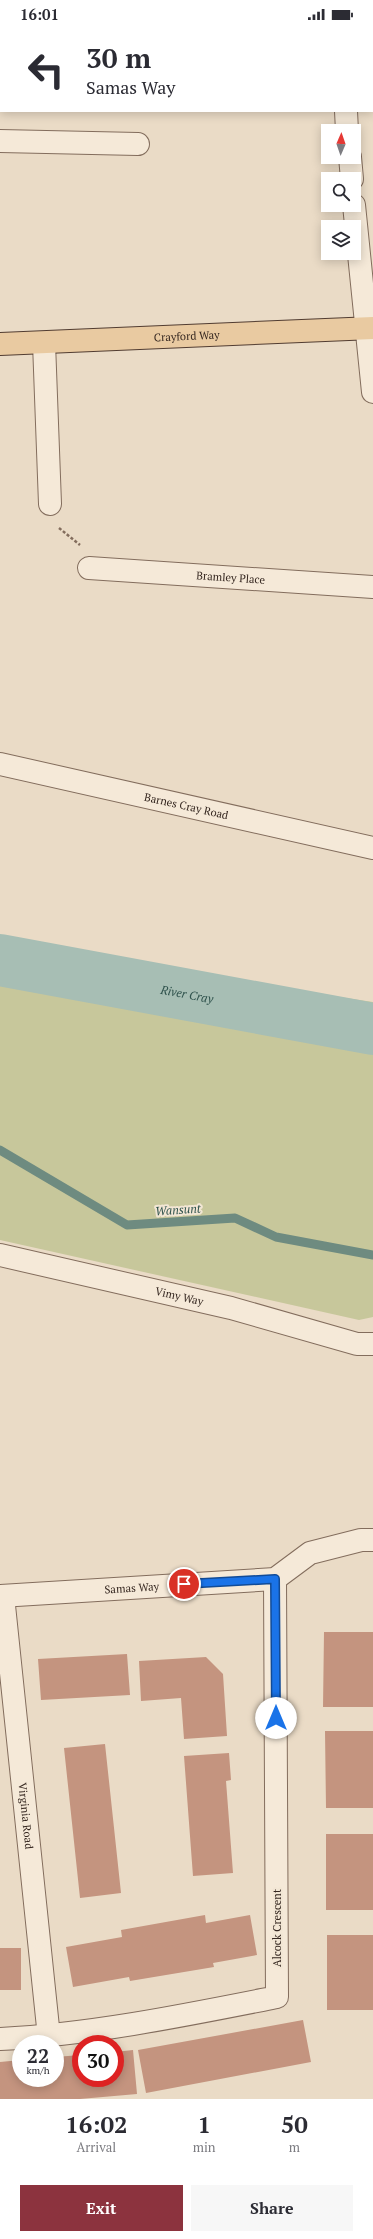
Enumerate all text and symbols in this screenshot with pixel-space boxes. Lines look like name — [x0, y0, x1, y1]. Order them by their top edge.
text: 16:01 — [20, 4, 59, 24]
text: 30 m — [86, 39, 151, 76]
icon: left — [20, 44, 72, 96]
text: Samas Way — [86, 75, 175, 99]
north arrow — [321, 124, 361, 164]
map controls — [321, 124, 361, 260]
button: search — [321, 172, 361, 212]
button: layers — [321, 220, 361, 260]
street label: Crayford Way — [154, 328, 220, 344]
street label: Bramley Place — [196, 568, 266, 587]
street label: Barnes Cray Road — [143, 790, 230, 822]
water label: River Cray — [158, 982, 215, 1006]
water label: Wansunt — [155, 1200, 202, 1219]
street label: Vimy Way — [154, 1284, 205, 1309]
pin — [167, 1567, 201, 1601]
icon: arrive — [173, 1573, 195, 1595]
street label: Samas Way — [104, 1579, 160, 1597]
position arrow — [255, 1697, 297, 1739]
street label: Virginia Road — [15, 1782, 36, 1850]
street label: Alcock Crescent — [270, 1889, 284, 1967]
speed limit sign: 30 — [72, 2035, 124, 2087]
text: 22 — [27, 2042, 49, 2069]
text: km/h — [26, 2064, 50, 2077]
text: 16:02 — [65, 2108, 128, 2140]
text: 1 — [197, 2108, 211, 2140]
text: 50 — [281, 2108, 308, 2140]
text: Arrival — [76, 2138, 116, 2156]
text: min — [193, 2138, 216, 2156]
text: m — [289, 2138, 300, 2156]
button: Exit — [20, 2185, 183, 2231]
button: Share — [191, 2185, 353, 2231]

